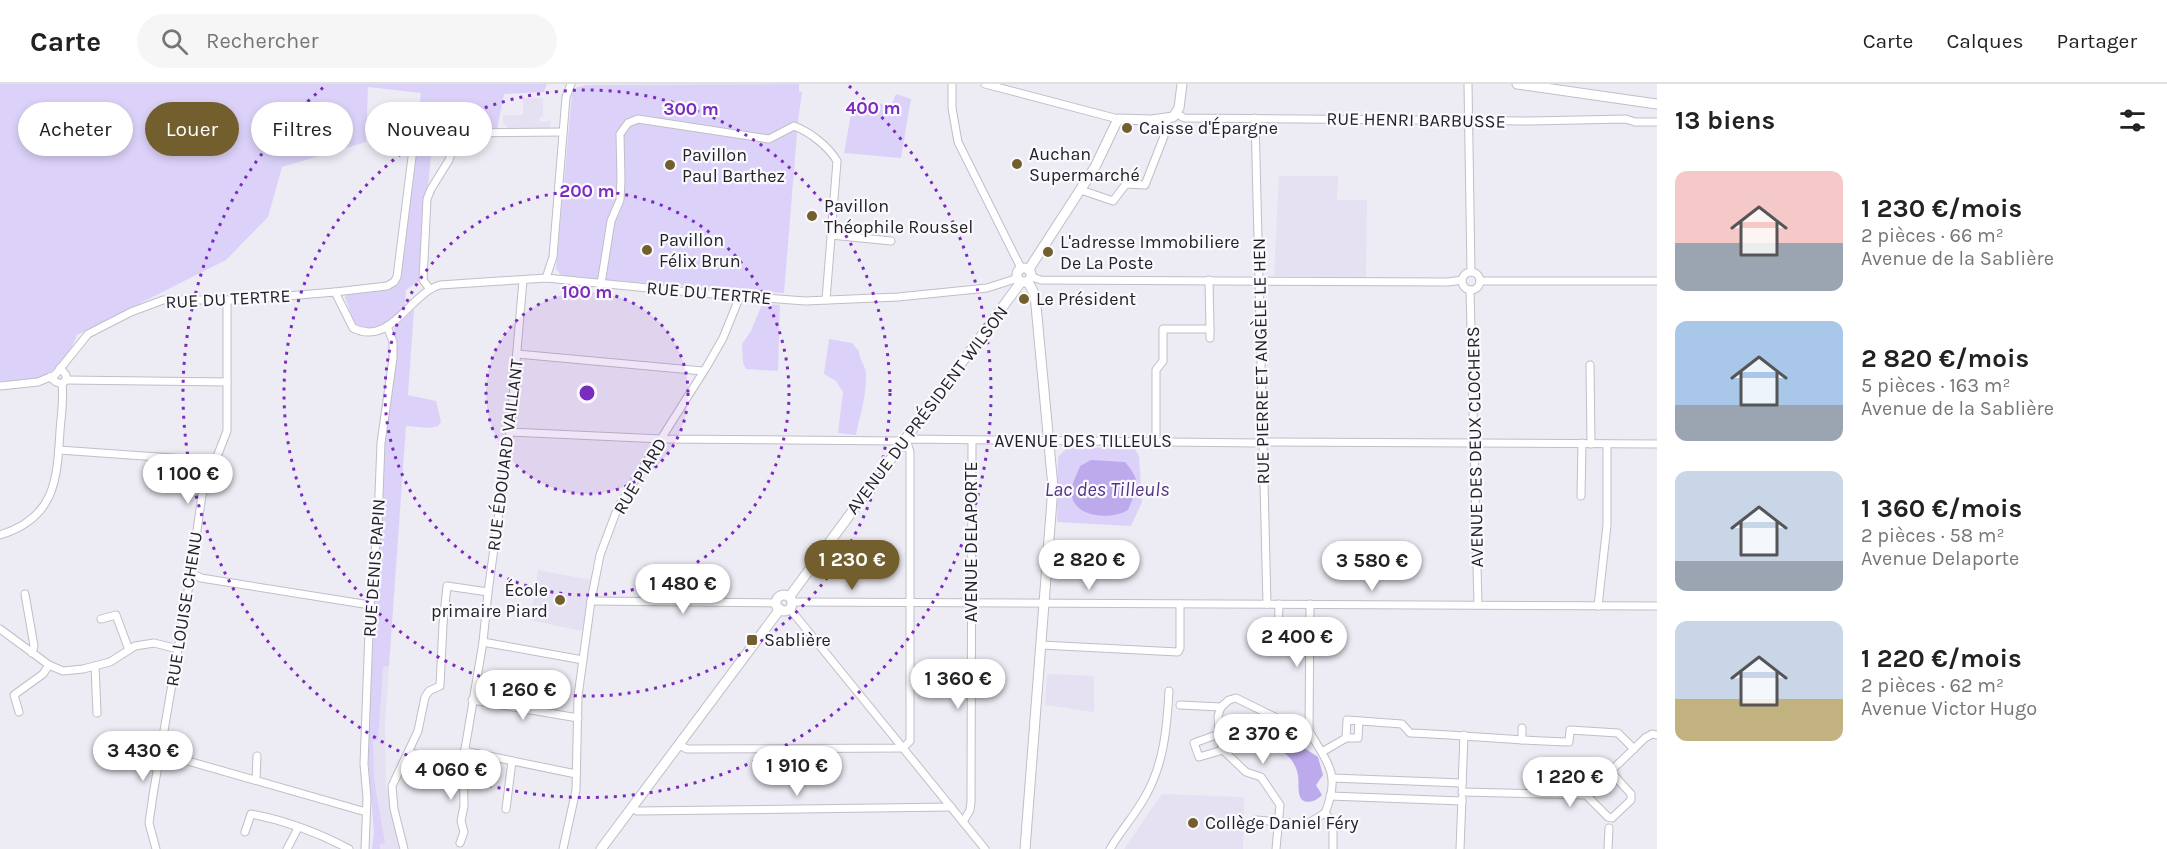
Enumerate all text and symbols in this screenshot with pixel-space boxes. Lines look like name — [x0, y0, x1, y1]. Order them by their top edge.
search box — [137, 14, 557, 68]
text: Carte — [30, 25, 101, 58]
icon: search — [158, 25, 191, 58]
text: Rechercher — [206, 28, 319, 54]
text: Carte — [1863, 29, 1913, 53]
text: Calques — [1946, 29, 2024, 53]
text: Partager — [2057, 29, 2137, 53]
text: 400 m — [845, 97, 901, 119]
text: 300 m — [663, 98, 719, 120]
chip: Acheter — [18, 102, 133, 156]
chip: Louer — [145, 102, 239, 156]
chip: Filtres — [251, 102, 353, 156]
chip: Nouveau — [365, 102, 492, 156]
icon: filters — [2116, 104, 2149, 137]
text: 13 biens — [1675, 105, 1775, 136]
street label: RUE HENRI BARBUSSE — [1326, 107, 1506, 133]
place label: Caisse d'Épargne — [1139, 116, 1278, 139]
marker: Caisse d'Épargne — [1120, 121, 1134, 135]
place label: Auchan Supermarché — [1029, 143, 1140, 186]
place label: Pavillon Paul Barthez — [682, 144, 785, 187]
marker: Auchan Supermarché — [1010, 157, 1024, 171]
marker: Pavillon Paul Barthez — [663, 158, 677, 172]
text: 200 m — [559, 180, 615, 202]
text: 1 230 €/mois — [1861, 193, 2022, 224]
place label: Pavillon Théophile Roussel — [824, 195, 973, 238]
icon: home — [1723, 195, 1795, 267]
marker: Pavillon Théophile Roussel — [805, 209, 819, 223]
text: 2 pièces · 66 m² — [1861, 224, 2004, 247]
place label: Pavillon Félix Brun — [659, 229, 741, 272]
place label: L'adresse Immobiliere De La Poste — [1060, 231, 1240, 274]
street label: RUE PIERRE ET ANGÈLE LE HEN — [1247, 238, 1274, 484]
marker: Pavillon Félix Brun — [640, 243, 654, 257]
marker: L'adresse Immobiliere De La Poste — [1041, 245, 1055, 259]
text: Avenue de la Sablière — [1861, 247, 2054, 270]
street label: RUE DU TERTRE — [646, 277, 772, 309]
text: 100 m — [562, 281, 612, 303]
street label: RUE DU TERTRE — [165, 285, 291, 313]
place label: Le Président — [1036, 288, 1136, 310]
marker: Le Président — [1017, 292, 1031, 306]
street label: AVENUE DU PRÉSIDENT WILSON — [841, 301, 1013, 519]
street label: AVENUE DES DEUX CLOCHERS — [1462, 326, 1488, 568]
text: 2 820 €/mois — [1861, 343, 2029, 374]
icon: home — [1723, 345, 1795, 417]
street label: RUE ÉDOUARD VAILLANT — [481, 358, 528, 552]
text: 5 pièces · 163 m² — [1861, 374, 2010, 397]
centre of rings — [577, 383, 597, 403]
text: Avenue de la Sablière — [1861, 397, 2054, 420]
street label: AVENUE DES TILLEULS — [994, 430, 1172, 452]
street label: RUE PIARD — [609, 434, 671, 518]
pin: 1 100 € — [133, 454, 243, 505]
street label: AVENUE DELAPORTE — [960, 461, 982, 623]
text: 1 100 € — [157, 462, 219, 485]
water label: Lac des Tilleuls — [1045, 478, 1169, 501]
text: 1 360 €/mois — [1861, 493, 2022, 524]
icon: home — [1723, 495, 1795, 567]
street label: RUE DENIS PAPIN — [358, 498, 390, 638]
text: 2 pièces · 58 m² — [1861, 524, 2005, 547]
street label: RUE LOUISE CHENU — [161, 530, 207, 688]
pin: 1 230 € — [797, 540, 907, 591]
pin: 2 820 € — [1034, 540, 1144, 591]
pin: 3 580 € — [1317, 541, 1427, 592]
text: Avenue Delaporte — [1861, 547, 2019, 570]
text: 1 230 € — [818, 548, 886, 571]
text: 2 820 € — [1053, 548, 1125, 571]
text: 3 580 € — [1336, 549, 1408, 572]
pin: 1 480 € — [628, 564, 738, 615]
text: 1 480 € — [649, 572, 717, 595]
place label: École primaire Piard — [431, 578, 548, 622]
marker: École primaire Piard — [553, 593, 567, 607]
pin: 2 400 € — [1242, 617, 1352, 668]
text: 2 400 € — [1261, 625, 1333, 648]
place label: Sablière — [764, 629, 831, 651]
marker: Sablière — [745, 633, 759, 647]
text: 1 220 €/mois — [1861, 643, 2022, 674]
icon: home — [1723, 645, 1795, 717]
pin: 1 360 € — [903, 659, 1013, 710]
text: 1 360 € — [924, 667, 992, 690]
pin: 1 260 € — [468, 670, 578, 721]
text: 2 pièces · 62 m² — [1861, 674, 2004, 697]
text: 1 260 € — [490, 678, 556, 701]
text: Avenue Victor Hugo — [1861, 697, 2037, 720]
pin: 2 370 € — [1208, 714, 1318, 765]
text: 2 370 € — [1228, 722, 1298, 745]
pin: 3 430 € — [88, 731, 198, 782]
text: 3 430 € — [107, 739, 179, 762]
pin: 1 910 € — [742, 746, 852, 797]
pin: 4 060 € — [396, 750, 506, 801]
text: 1 910 € — [766, 754, 828, 777]
pin: 1 220 € — [1515, 757, 1625, 808]
text: 4 060 € — [415, 758, 487, 781]
text: 1 220 € — [1537, 765, 1603, 788]
place label: Collège Daniel Féry — [1205, 812, 1359, 834]
marker: Collège Daniel Féry — [1186, 816, 1200, 830]

